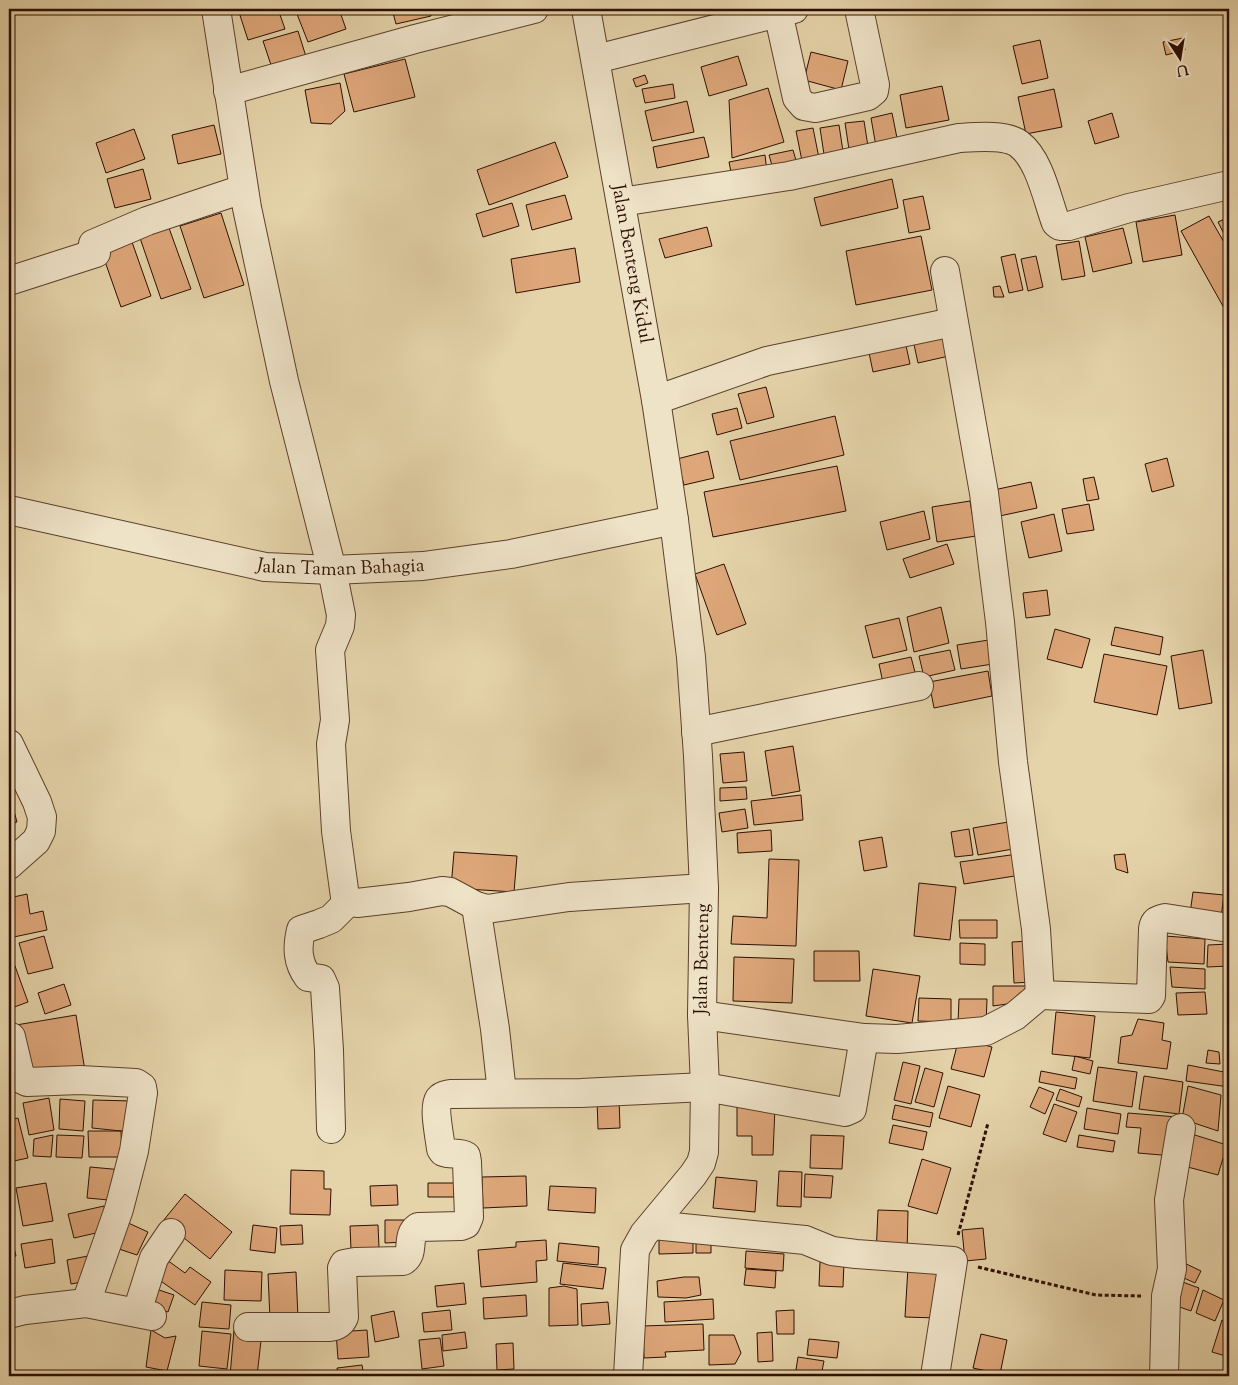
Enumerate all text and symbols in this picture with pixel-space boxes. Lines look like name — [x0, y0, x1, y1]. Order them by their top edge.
north arrow — [1156, 32, 1206, 82]
text: U — [1174, 58, 1190, 80]
street label: Jalan Benteng Kidul — [604, 181, 659, 346]
street label: Jalan Taman Bahagia — [253, 552, 425, 584]
street label: Jalan Benteng — [689, 903, 717, 1016]

